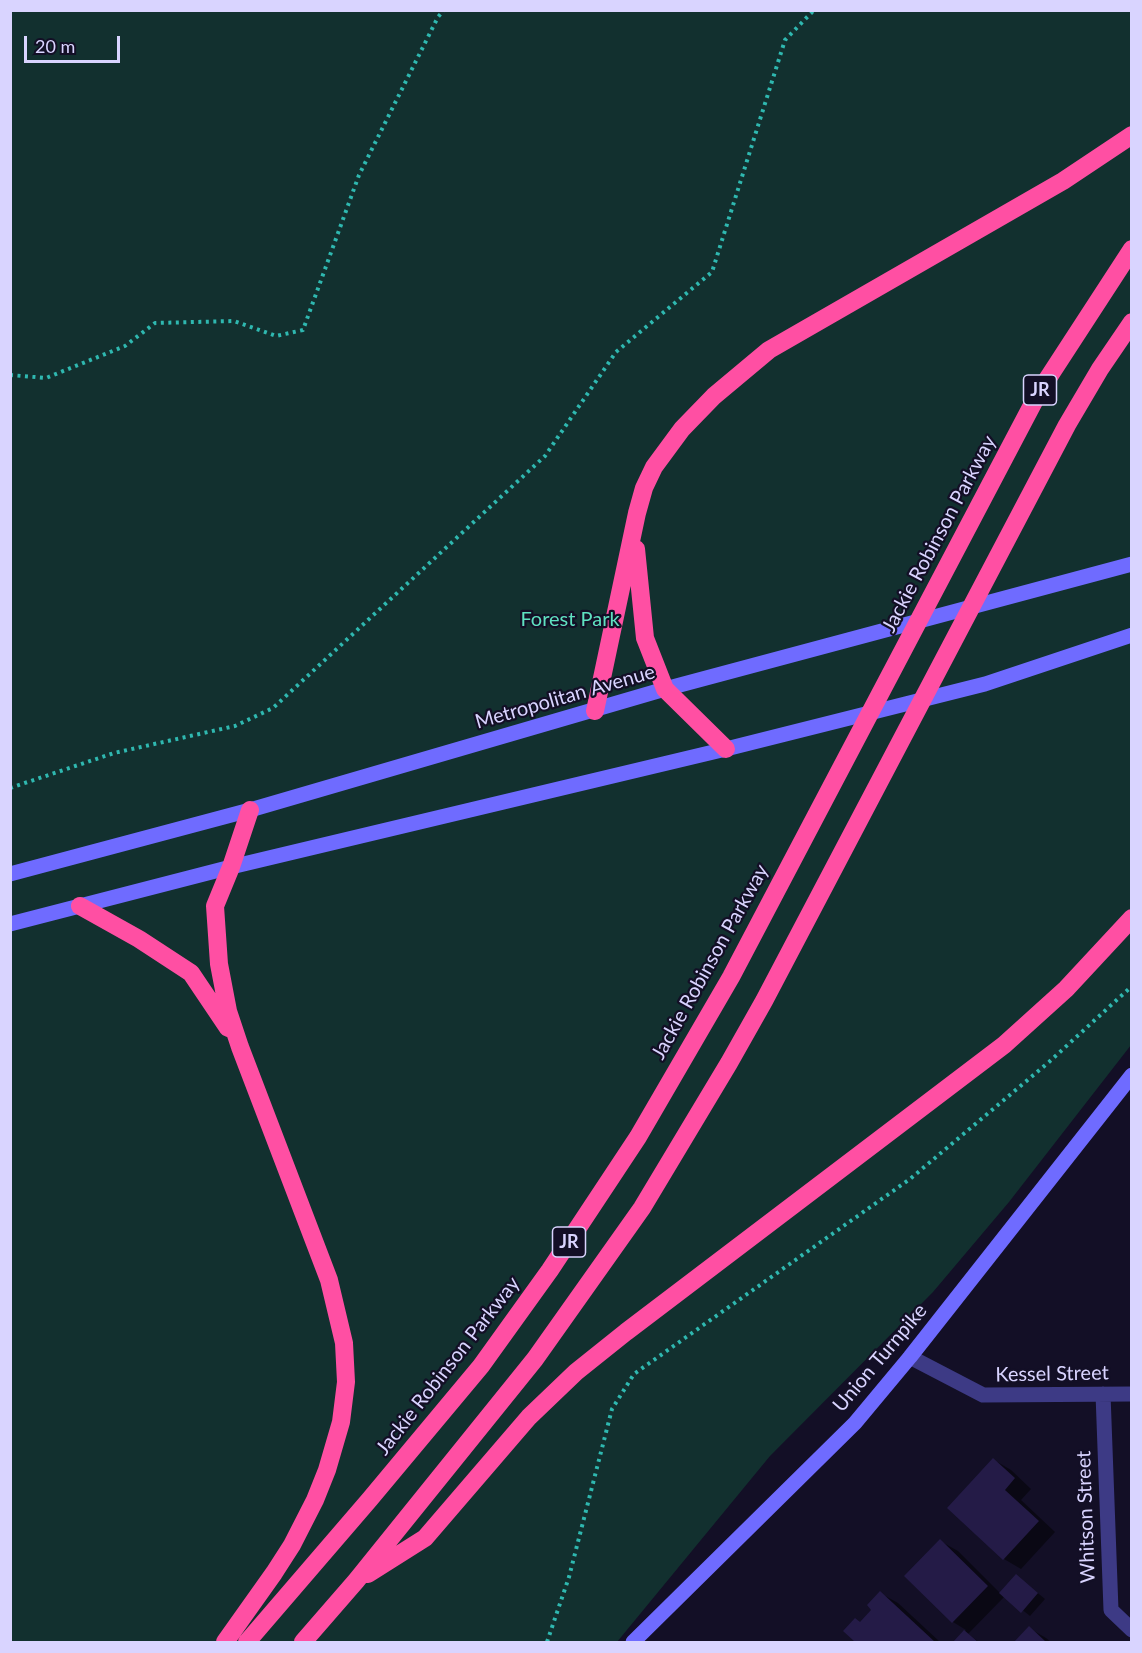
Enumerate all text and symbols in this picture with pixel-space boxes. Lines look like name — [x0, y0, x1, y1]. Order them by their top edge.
scale bar — [27, 24, 123, 62]
text: 20 m — [35, 35, 75, 57]
road number: JR — [1024, 375, 1056, 405]
street label: Jackie Robinson Parkway — [877, 431, 1001, 637]
park label: Forest Park — [520, 608, 620, 632]
street label: Metropolitan Avenue — [472, 660, 658, 734]
street label: Jackie Robinson Parkway — [646, 860, 774, 1064]
road number: JR — [552, 1227, 586, 1257]
street label: Jackie Robinson Parkway — [371, 1272, 525, 1460]
street label: Union Turnpike — [828, 1299, 932, 1417]
street label: Kessel Street — [995, 1361, 1109, 1387]
street label: Whitson Street — [1072, 1450, 1100, 1584]

